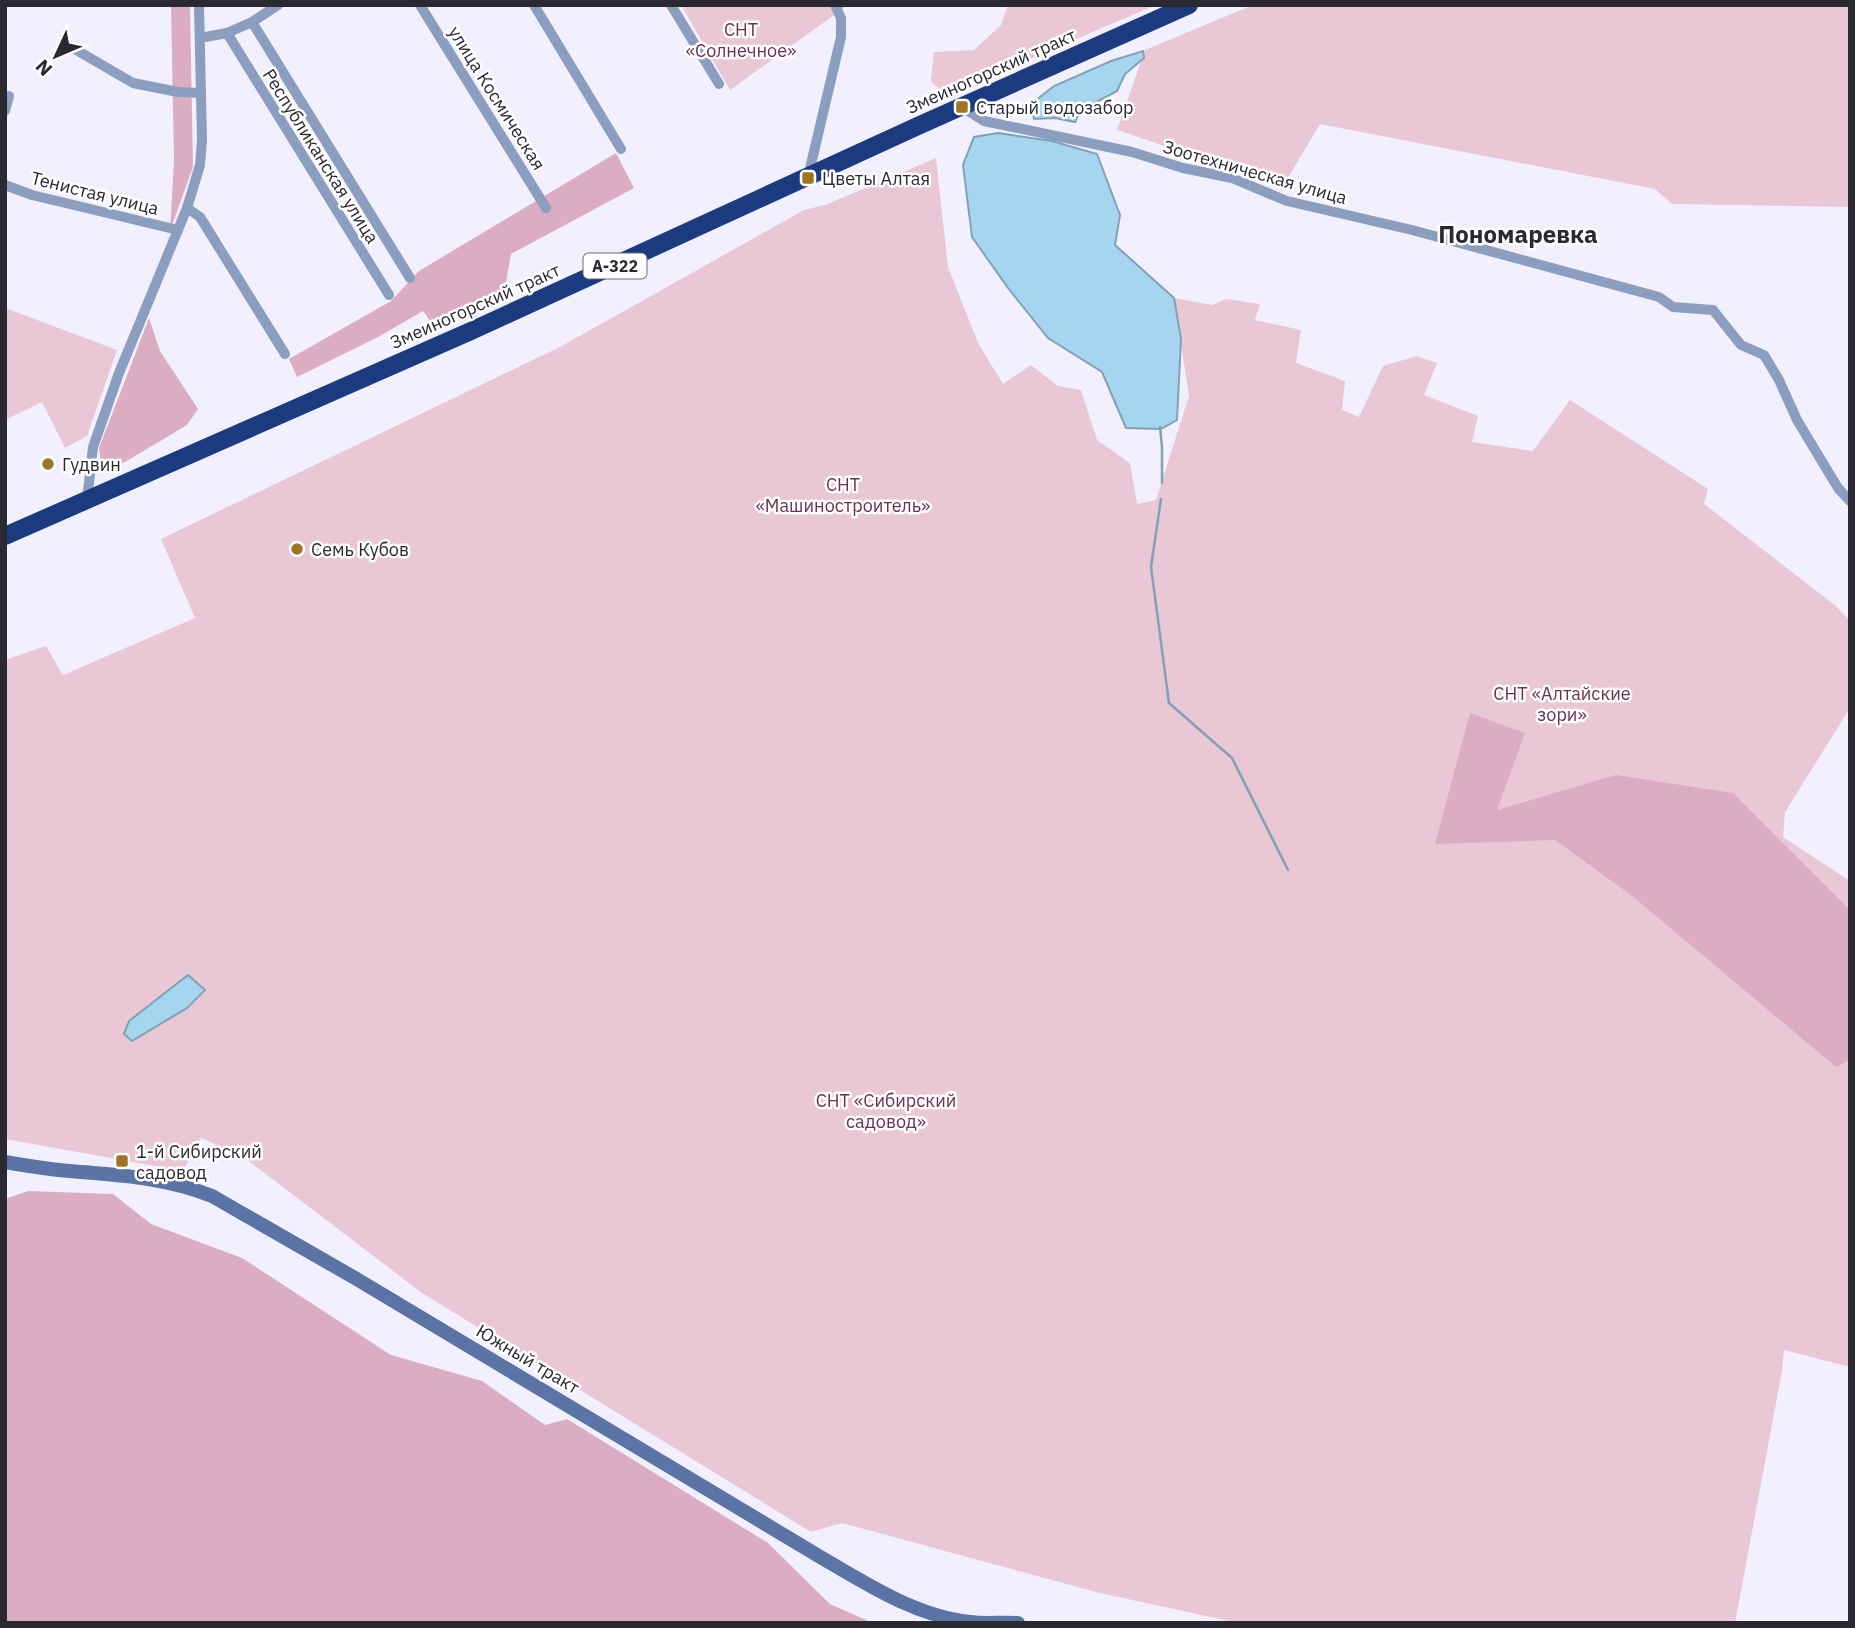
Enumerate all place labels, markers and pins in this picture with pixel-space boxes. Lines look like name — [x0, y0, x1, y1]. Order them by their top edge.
place label: Старый водозабор — [976, 96, 1133, 119]
marker: Старый водозабор — [954, 99, 970, 115]
place label: Цветы Алтая — [822, 167, 930, 190]
marker: Цветы Алтая — [800, 170, 816, 186]
place label: Гудвин — [62, 453, 121, 476]
marker: Гудвин — [40, 456, 56, 472]
place label: Семь Кубов — [311, 538, 409, 561]
marker: Семь Кубов — [289, 541, 305, 557]
place label: 1-й Сибирский садовод — [136, 1140, 262, 1184]
marker: 1-й Сибирский садовод — [114, 1153, 130, 1169]

